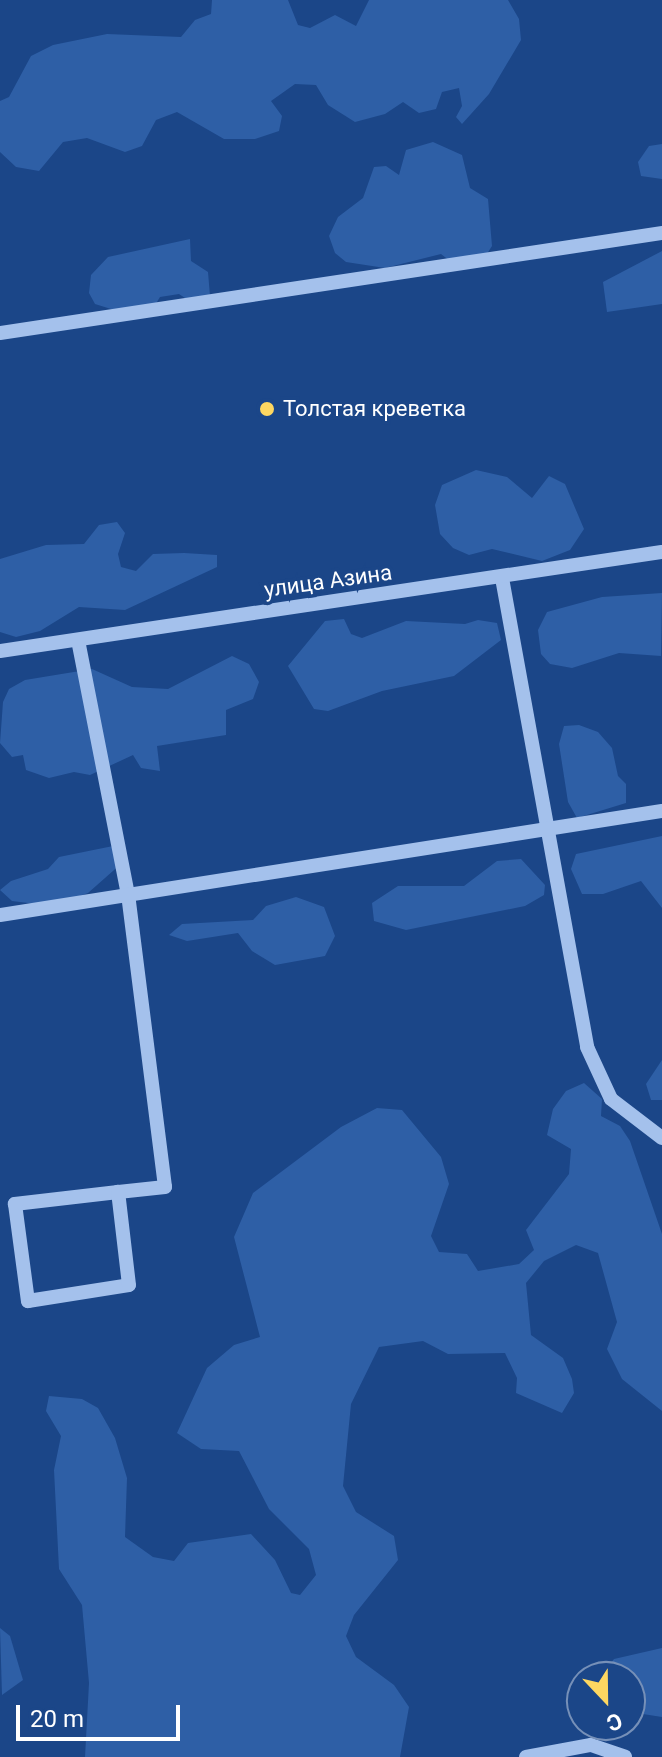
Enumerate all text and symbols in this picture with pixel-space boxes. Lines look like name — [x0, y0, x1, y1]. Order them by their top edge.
place label: Толстая креветка — [283, 396, 466, 422]
marker: Толстая креветка — [258, 400, 276, 418]
street label: улица Азина — [262, 559, 394, 603]
north arrow — [566, 1661, 646, 1741]
scale bar — [20, 1689, 184, 1739]
text: 20 m — [30, 1705, 84, 1733]
text: С — [603, 1708, 626, 1736]

